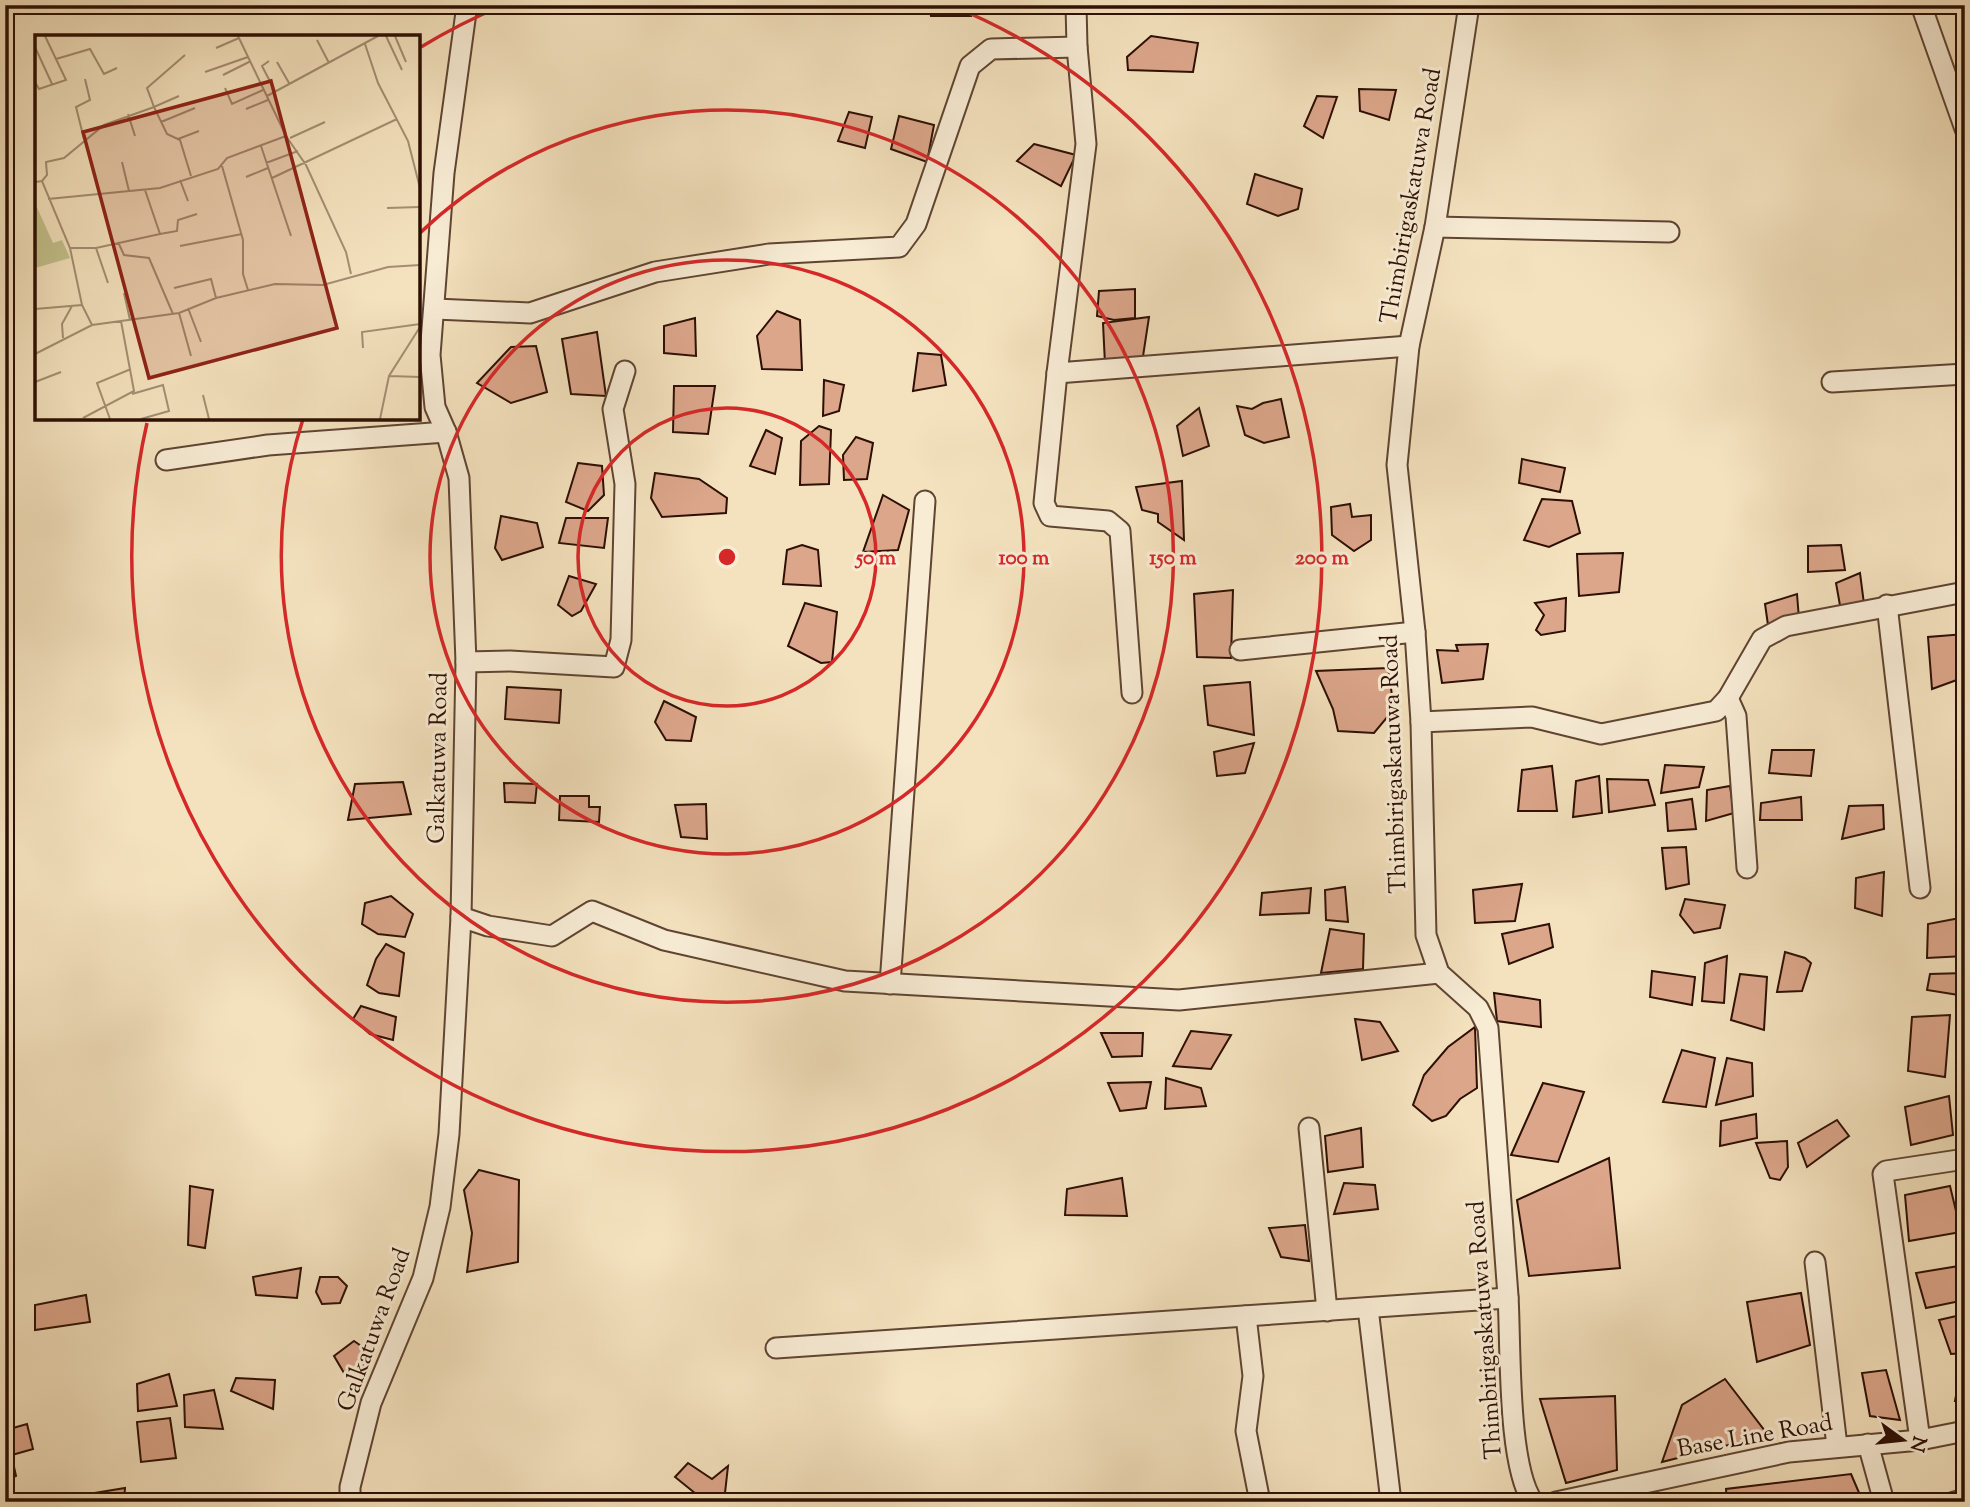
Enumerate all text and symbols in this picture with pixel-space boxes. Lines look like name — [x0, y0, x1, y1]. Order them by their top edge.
inset map — [35, 35, 420, 420]
street label: Thimbirigaskatuwa Road — [1373, 65, 1451, 327]
text: 50 m — [854, 544, 897, 574]
text: 100 m — [999, 544, 1050, 574]
text: 150 m — [1149, 544, 1197, 574]
text: 200 m — [1295, 544, 1350, 574]
centre of rings — [715, 545, 739, 569]
street label: Thimbirigaskatuwa Road — [1373, 633, 1417, 894]
street label: Galkatuwa Road — [421, 671, 458, 844]
street label: Thimbirigaskatuwa Road — [1460, 1199, 1512, 1460]
street label: Galkatuwa Road — [330, 1243, 420, 1416]
north arrow — [1868, 1406, 1938, 1476]
street label: Base Line Road — [1675, 1407, 1836, 1467]
text: N — [1902, 1433, 1932, 1455]

